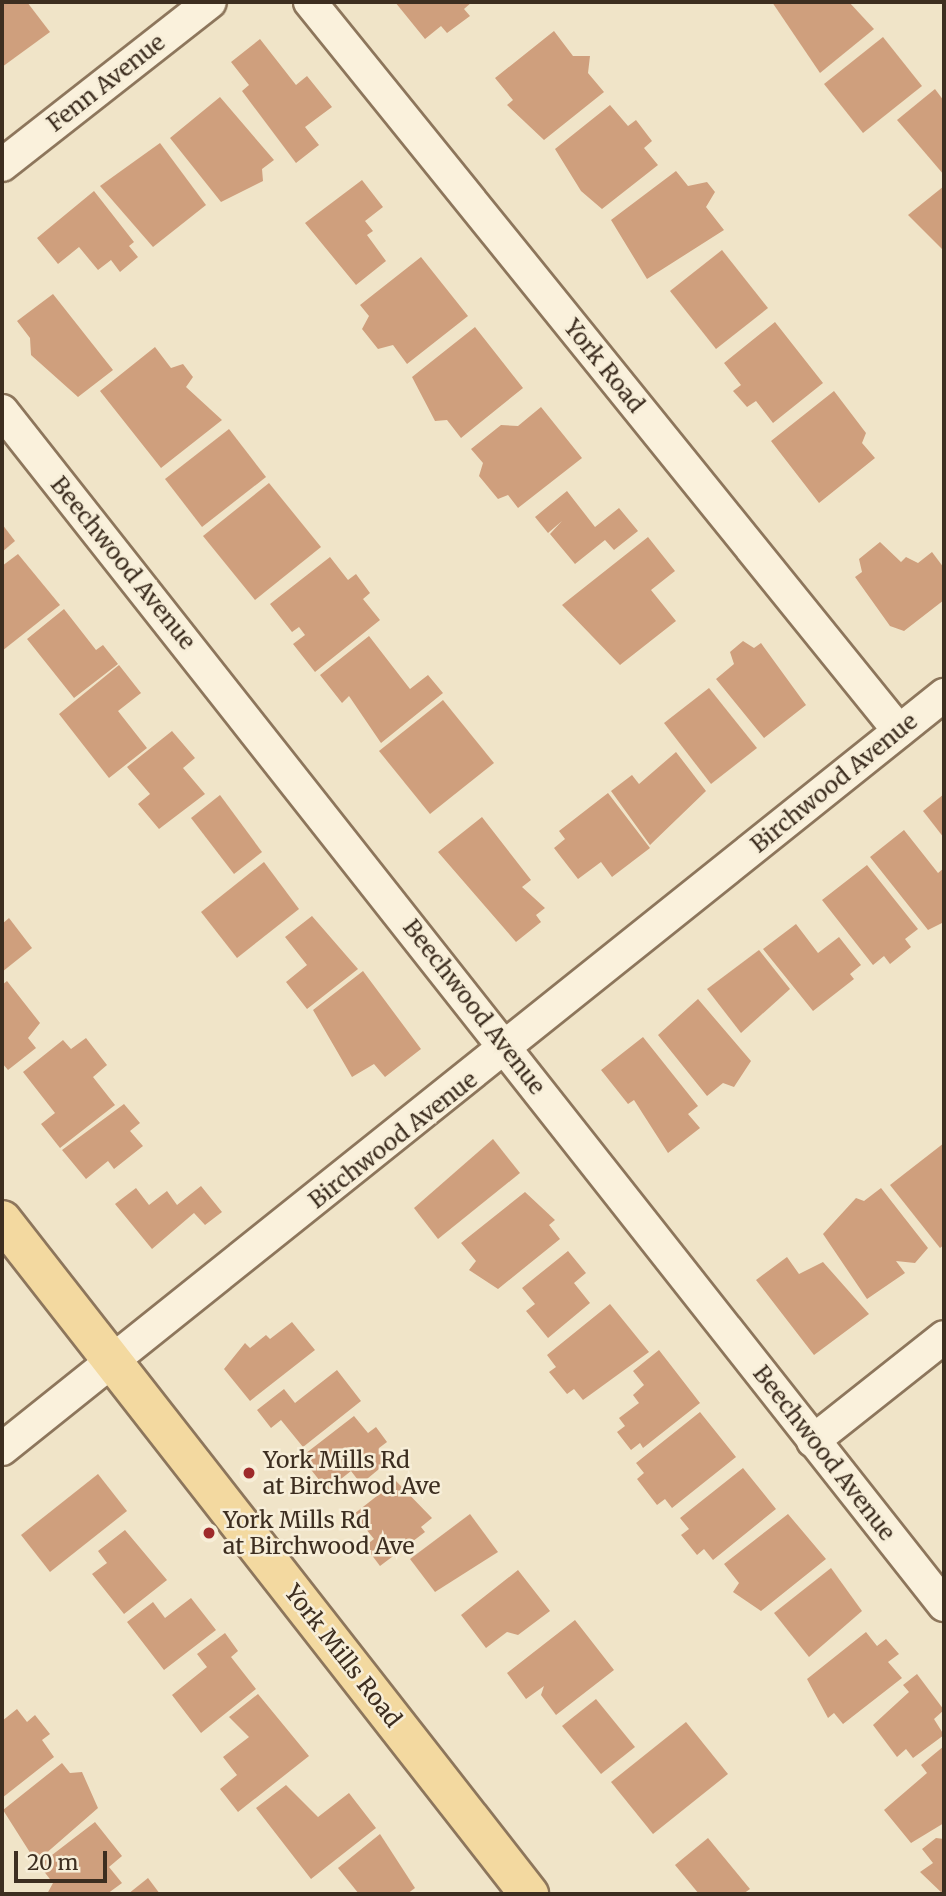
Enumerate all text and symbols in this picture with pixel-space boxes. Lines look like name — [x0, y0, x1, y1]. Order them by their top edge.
street label: Fenn Avenue — [42, 28, 170, 138]
street label: York Road — [558, 314, 650, 418]
street label: Beechwood Avenue — [45, 471, 201, 655]
street label: Birchwood Avenue — [745, 707, 923, 859]
street label: Beechwood Avenue — [397, 914, 551, 1100]
street label: Birchwood Avenue — [303, 1066, 483, 1214]
street label: Beechwood Avenue — [747, 1360, 901, 1546]
place label: York Mills Rd at Birchwod Ave — [263, 1446, 440, 1500]
marker: York Mills Rd at Birchwod Ave — [241, 1465, 257, 1481]
place label: York Mills Rd at Birchwood Ave — [223, 1506, 414, 1560]
marker: York Mills Rd at Birchwood Ave — [201, 1525, 217, 1541]
street label: York Mills Road — [279, 1579, 407, 1733]
scale bar — [18, 1836, 110, 1880]
text: 20 m — [27, 1849, 78, 1876]

